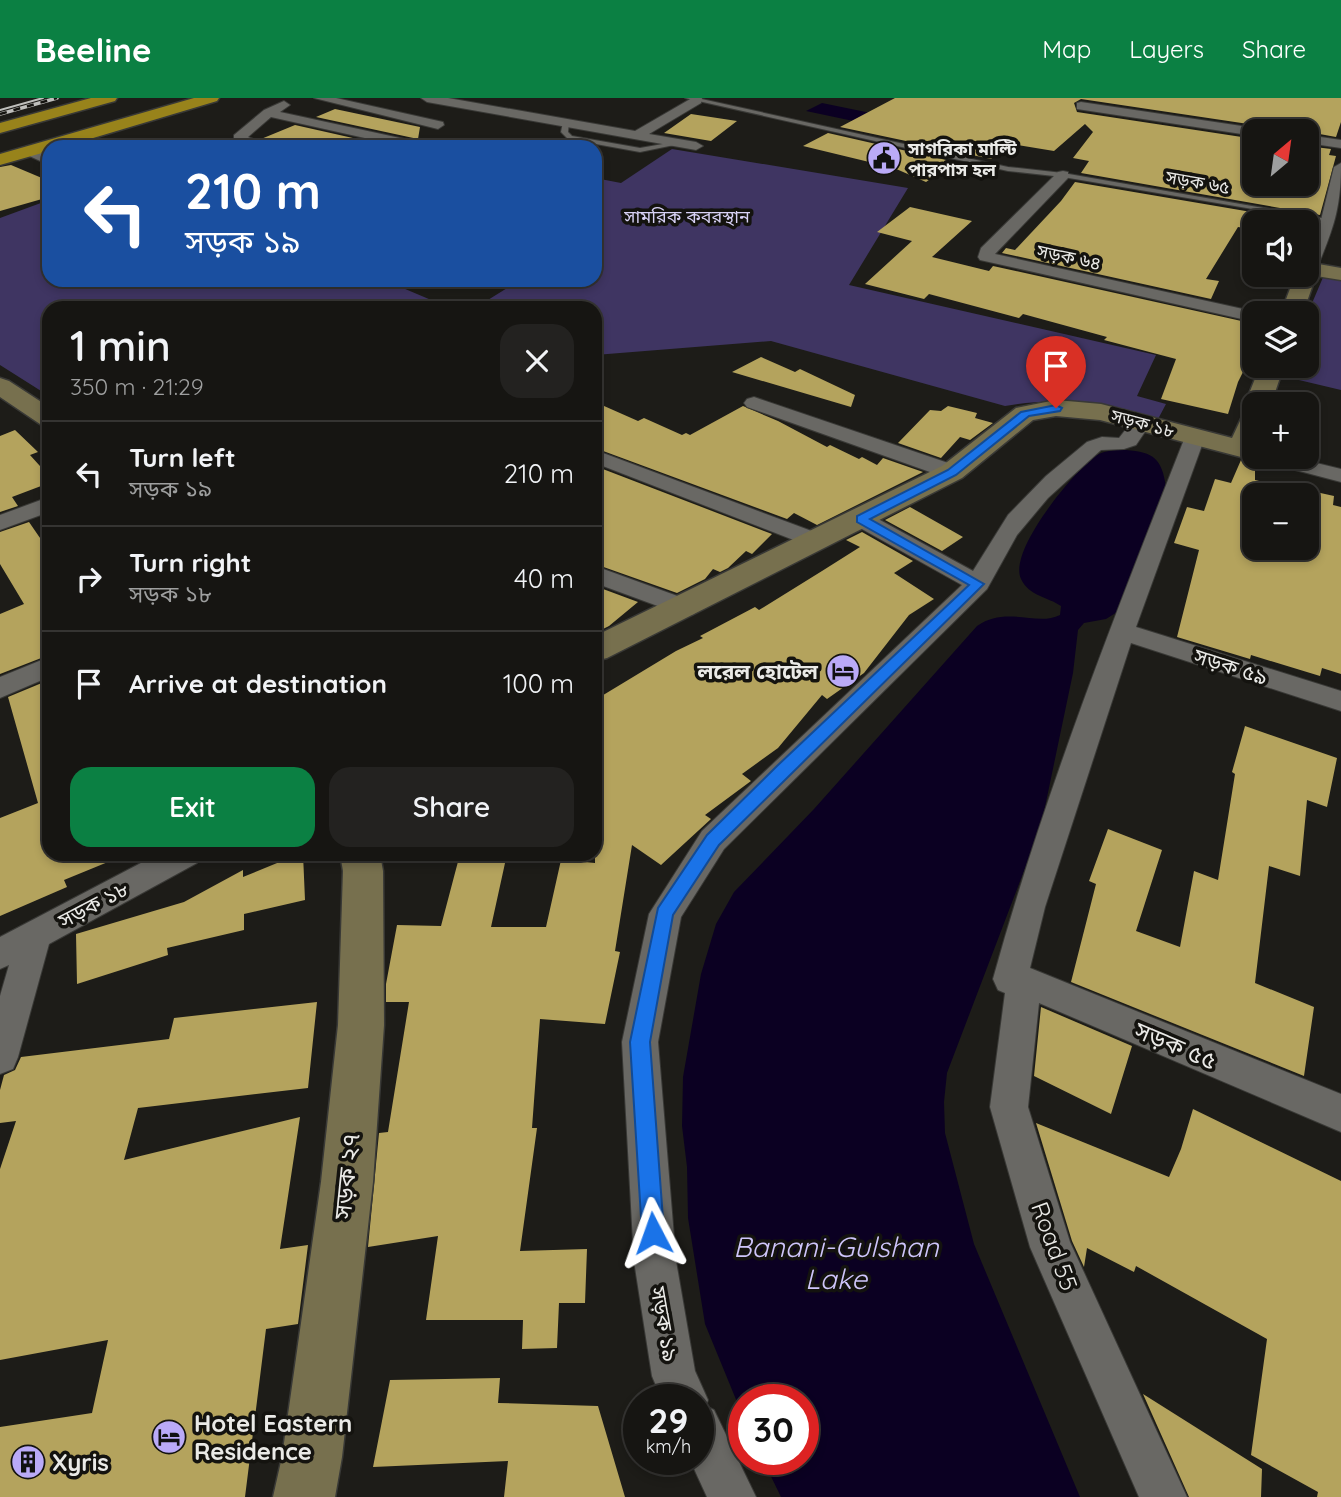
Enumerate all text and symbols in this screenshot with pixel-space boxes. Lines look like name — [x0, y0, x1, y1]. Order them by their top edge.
text: Beeline — [35, 29, 151, 70]
text: Map — [1042, 34, 1091, 64]
text: Layers — [1129, 34, 1204, 64]
text: Share — [1242, 34, 1306, 64]
north arrow — [1242, 119, 1320, 196]
map controls — [1242, 119, 1319, 560]
place label: সাগরিকা মাল্টি পারপাস হল — [907, 137, 1018, 181]
public building icon: সাগরিকা মাল্টি পারপাস হল — [865, 139, 903, 177]
text: 210 m — [185, 160, 321, 221]
street label: সড়ক ৬৫ — [1163, 165, 1232, 199]
icon: left — [70, 168, 161, 259]
park label: সামরিক কবরস্থান — [623, 205, 751, 228]
button: sound — [1242, 210, 1319, 287]
text: সড়ক ১৯ — [185, 221, 300, 261]
street label: সড়ক ৬৪ — [1034, 239, 1103, 275]
button: layers — [1242, 301, 1319, 378]
text: 1 min — [70, 319, 171, 372]
button: close — [500, 324, 574, 398]
pin — [1026, 336, 1086, 408]
icon: arrive — [1037, 347, 1075, 385]
text: 350 m · 21:29 — [70, 372, 204, 401]
button: + — [1242, 392, 1319, 469]
street label: সড়ক ১৮ — [1108, 403, 1178, 443]
text: Turn left — [129, 441, 236, 474]
icon: left — [70, 455, 108, 493]
text: 210 m — [504, 457, 574, 490]
text: সড়ক ১৯ — [129, 474, 212, 503]
button: − — [1242, 483, 1319, 560]
text: Turn right — [129, 546, 251, 579]
icon: right — [70, 560, 108, 598]
text: 40 m — [514, 562, 574, 595]
text: সড়ক ১৮ — [129, 579, 212, 608]
street label: সড়ক ৫৯ — [1190, 642, 1271, 690]
hotel icon: লরেল হোটেল — [824, 652, 862, 690]
place label: লরেল হোটেল — [696, 658, 819, 684]
icon: arrive — [70, 665, 108, 703]
text: Arrive at destination — [129, 667, 387, 700]
text: 100 m — [503, 667, 574, 700]
button: Exit — [70, 767, 315, 847]
button: Share — [329, 767, 574, 847]
street label: সড়ক ১৮ — [53, 875, 132, 934]
street label: সড়ক ৫৫ — [1129, 1014, 1222, 1076]
street label: সড়ক ২৭ — [326, 1131, 365, 1222]
position arrow — [616, 1196, 690, 1270]
street label: Road 55 — [1025, 1198, 1085, 1294]
water label: Banani-Gulshan Lake — [733, 1229, 940, 1296]
street label: সড়ক ১৯ — [645, 1284, 684, 1363]
speed limit sign: 30 — [728, 1384, 819, 1475]
text: 29 — [649, 1398, 688, 1442]
place label: Hotel Eastern Residence — [194, 1408, 352, 1466]
hotel icon: Hotel Eastern Residence — [150, 1418, 188, 1456]
text: km/h — [646, 1435, 691, 1458]
building icon: Xyris — [9, 1443, 47, 1481]
place label: Xyris — [52, 1447, 109, 1477]

